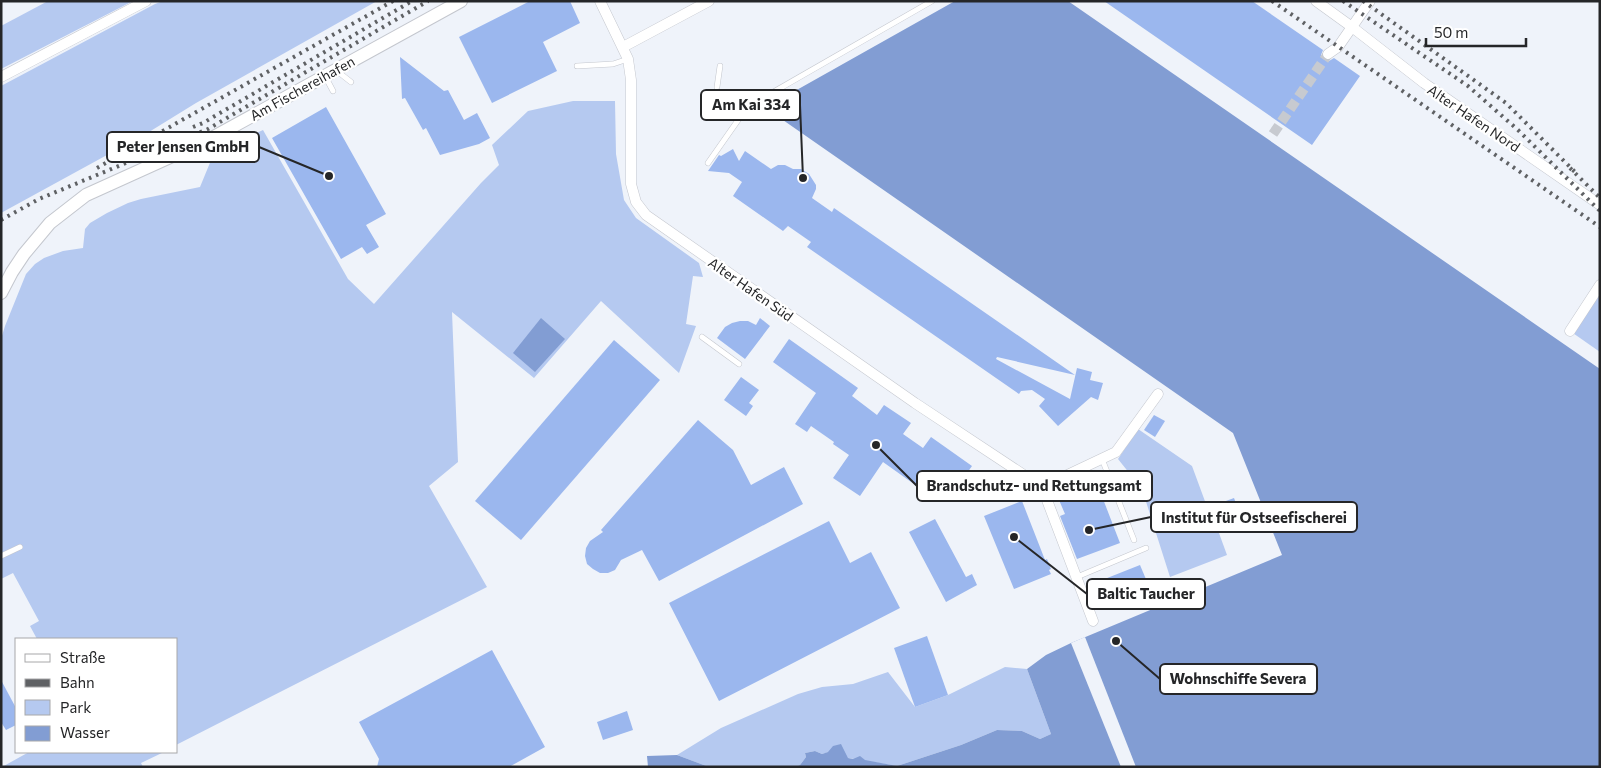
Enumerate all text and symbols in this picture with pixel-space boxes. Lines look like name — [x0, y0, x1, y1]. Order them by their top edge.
scale bar — [1426, 15, 1526, 47]
text: 50 m — [1434, 23, 1468, 41]
street label: Am Fischereihafen — [247, 52, 357, 124]
street label: Alter Hafen Nord — [1424, 81, 1524, 155]
callout: Am Kai 334 — [701, 90, 800, 120]
text: Am Kai 334 — [712, 95, 790, 113]
callout: Peter Jensen GmbH — [107, 132, 259, 162]
text: Peter Jensen GmbH — [117, 137, 249, 155]
street label: Alter Hafen Süd — [705, 253, 797, 325]
callout: Brandschutz- und Rettungsamt — [917, 471, 1152, 501]
text: Brandschutz- und Rettungsamt — [926, 476, 1142, 494]
callout: Institut für Ostseefischerei — [1151, 502, 1357, 532]
text: Institut für Ostseefischerei — [1161, 508, 1347, 526]
callout: Baltic Taucher — [1087, 579, 1205, 609]
text: Baltic Taucher — [1097, 584, 1195, 602]
legend — [15, 638, 178, 753]
text: Straße — [60, 648, 106, 666]
callout: Wohnschiffe Severa — [1160, 664, 1317, 694]
text: Wohnschiffe Severa — [1170, 669, 1306, 687]
text: Bahn — [60, 673, 95, 691]
text: Park — [60, 698, 91, 716]
text: Wasser — [60, 723, 110, 741]

